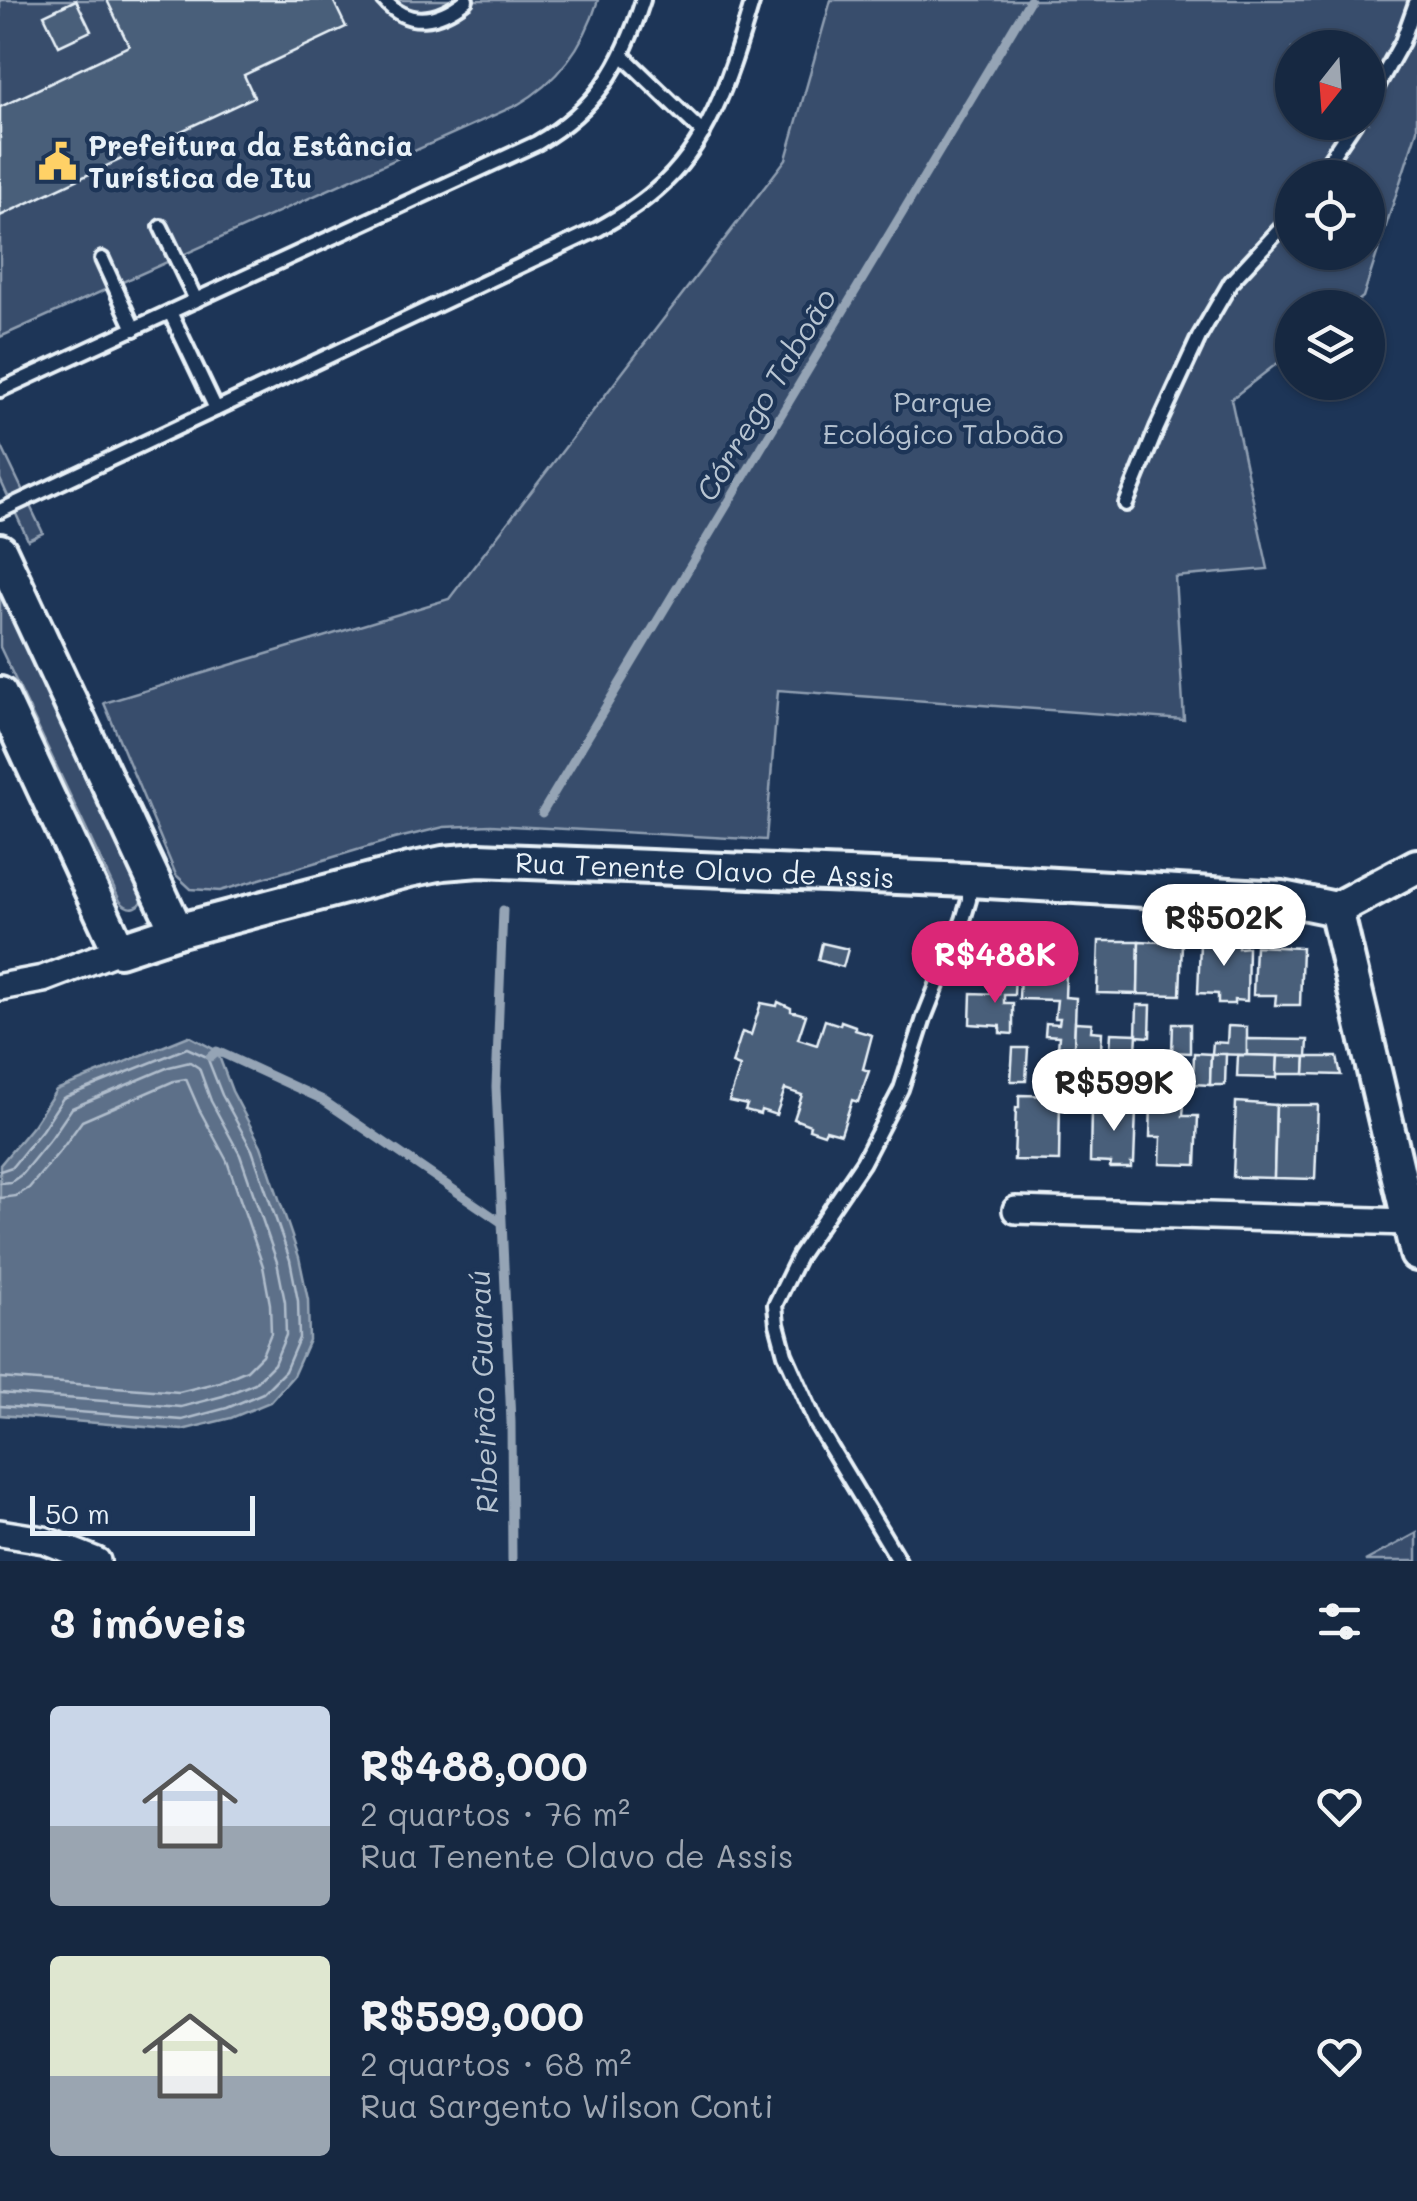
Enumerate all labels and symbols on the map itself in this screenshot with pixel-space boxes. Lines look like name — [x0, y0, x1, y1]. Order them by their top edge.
north arrow — [1275, 30, 1385, 140]
place label: Prefeitura da Estância Turística de Itu — [88, 127, 413, 195]
public building icon: Prefeitura da Estância Turística de Itu — [37, 140, 79, 182]
water label: Córrego Taboão — [686, 280, 844, 508]
park label: Parque Ecológico Taboão — [822, 383, 1064, 451]
street label: Rua Tenente Olavo de Assis — [514, 843, 895, 895]
pin: R$502K — [1143, 884, 1305, 969]
pin: R$488K — [914, 921, 1076, 1006]
pin: R$599K — [1033, 1049, 1195, 1134]
water label: Ribeirão Guaraú — [458, 1269, 506, 1515]
scale bar — [30, 1491, 255, 1536]

